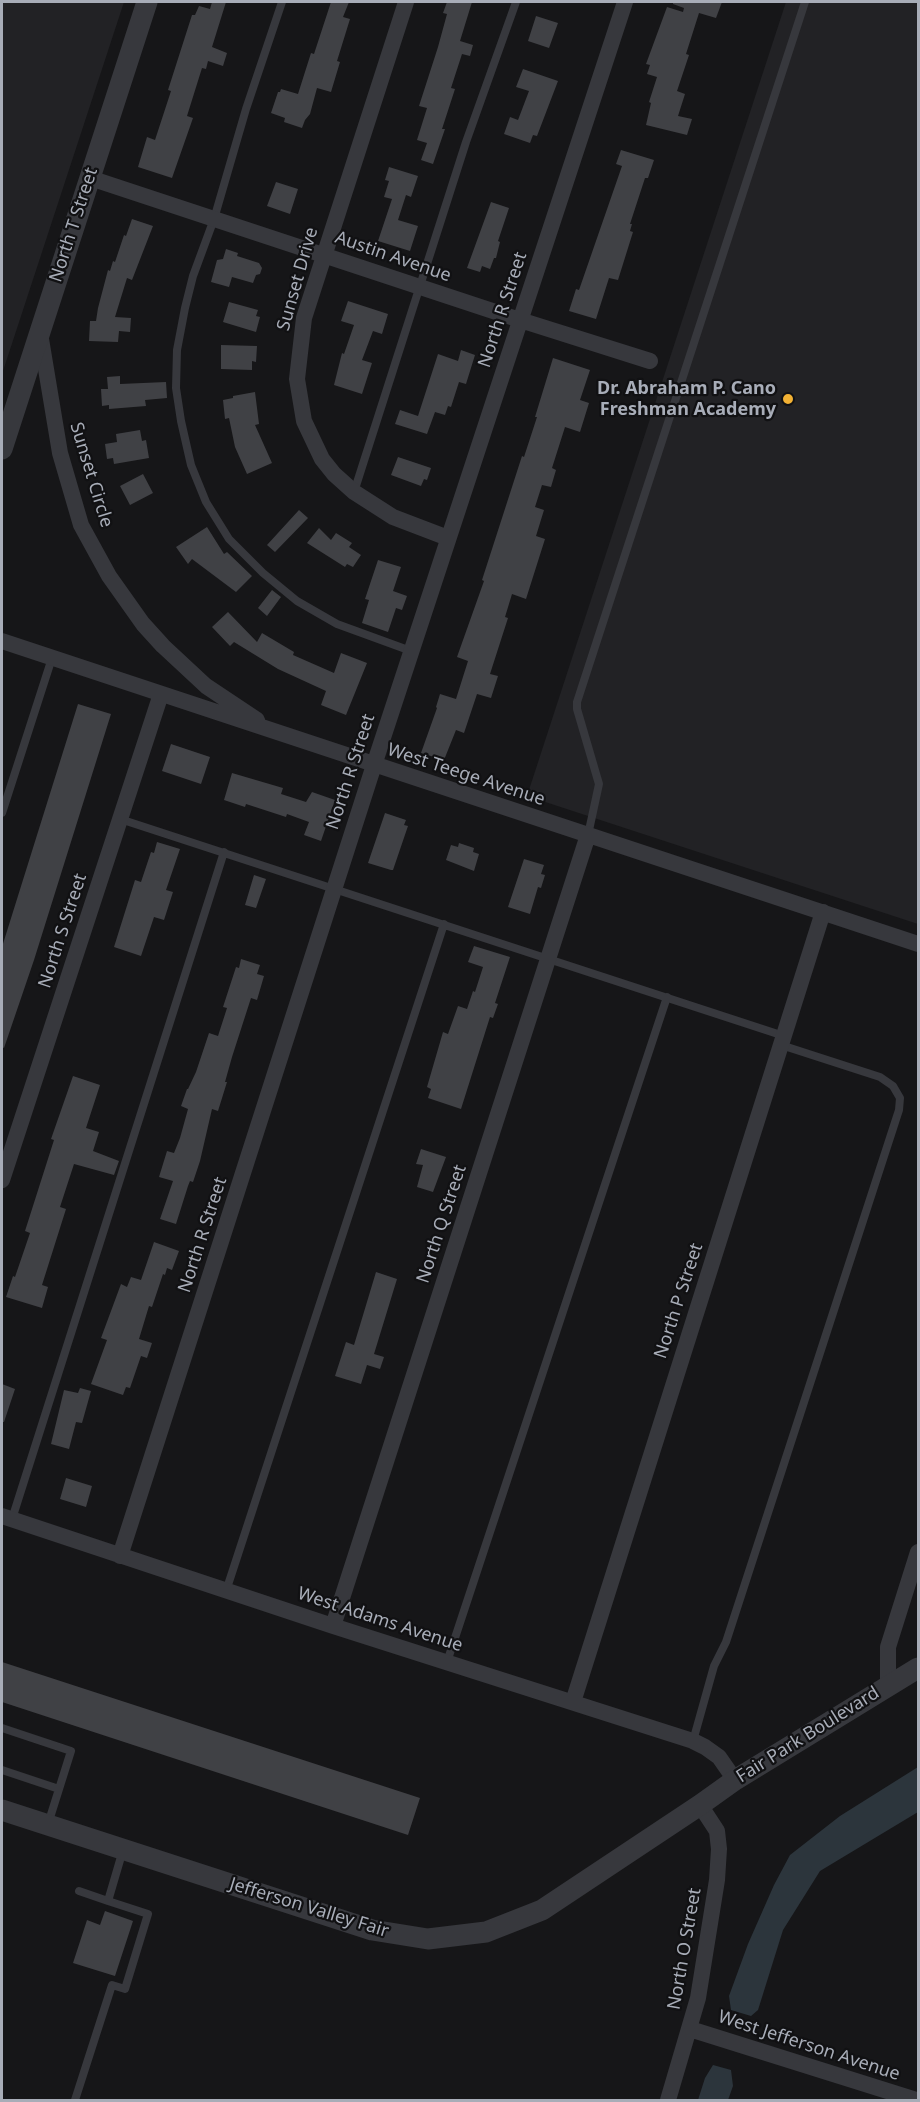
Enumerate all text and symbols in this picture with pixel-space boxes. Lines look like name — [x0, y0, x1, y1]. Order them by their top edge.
street label: North T Street — [45, 165, 103, 285]
street label: Sunset Drive — [273, 225, 323, 333]
street label: Austin Avenue — [332, 227, 454, 287]
street label: North R Street — [474, 249, 532, 371]
place label: Dr. Abraham P. Cano Freshman Academy — [597, 378, 776, 420]
marker: Dr. Abraham P. Cano Freshman Academy — [781, 392, 795, 406]
street label: Sunset Circle — [65, 420, 117, 530]
street label: North R Street — [322, 711, 380, 833]
street label: West Teege Avenue — [384, 739, 548, 811]
street label: North S Street — [34, 871, 92, 991]
street label: North Q Street — [413, 1162, 471, 1286]
street label: North R Street — [174, 1174, 232, 1296]
street label: North P Street — [650, 1241, 708, 1361]
street label: West Adams Avenue — [295, 1583, 465, 1657]
street label: Fair Park Boulevard — [733, 1682, 883, 1788]
street label: Jefferson Valley Fair — [227, 1874, 391, 1942]
street label: North O Street — [664, 1886, 706, 2012]
street label: West Jefferson Avenue — [715, 2006, 903, 2086]

